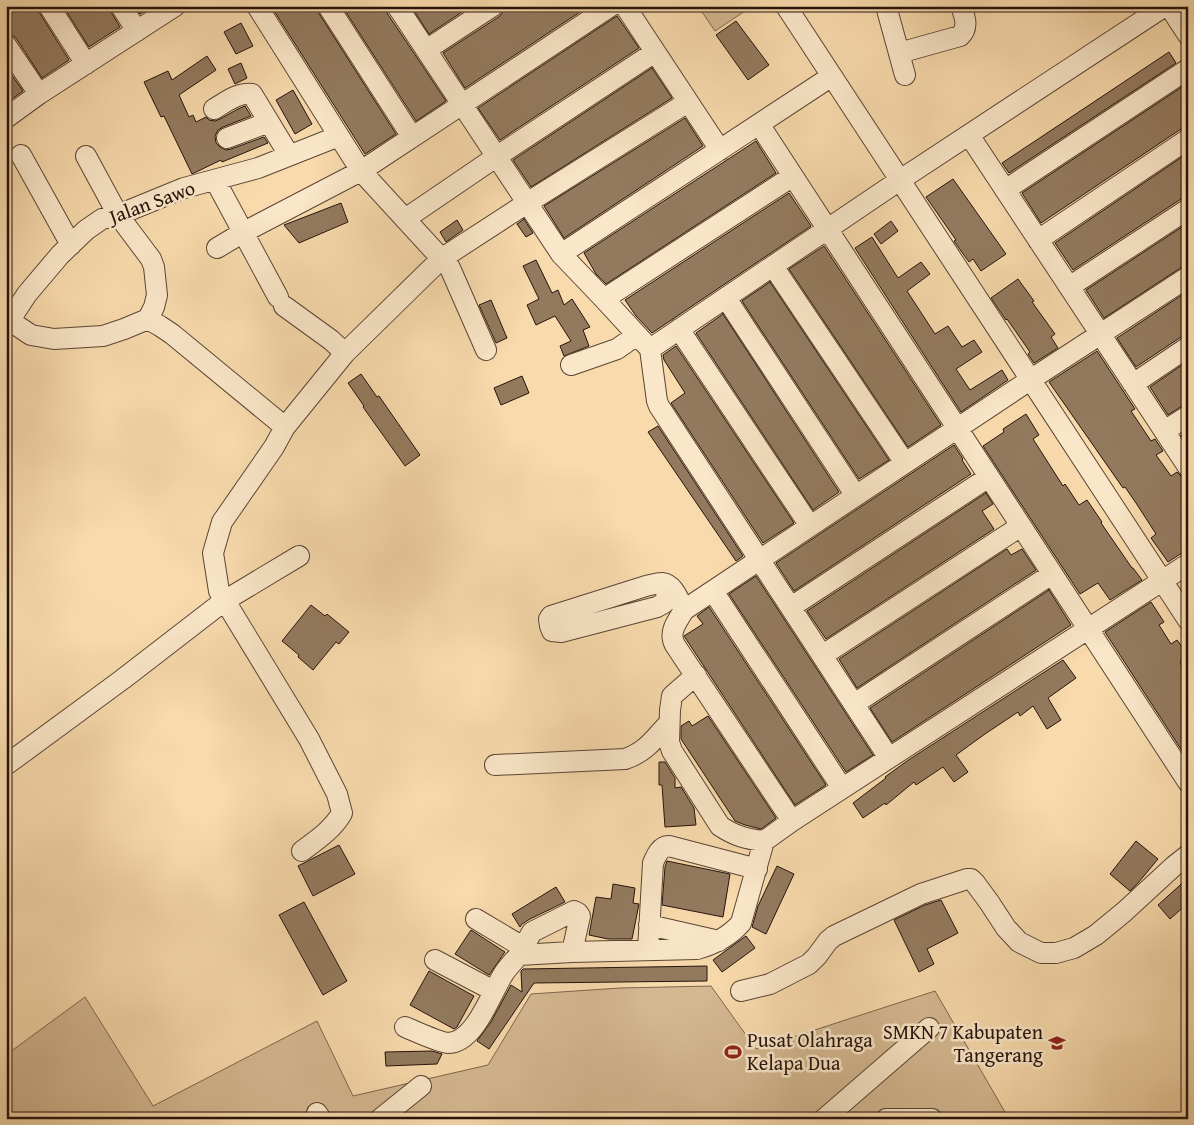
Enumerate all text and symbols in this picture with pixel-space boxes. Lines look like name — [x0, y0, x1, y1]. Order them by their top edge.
street label: Jalan Sawo — [102, 173, 199, 231]
place label: SMKN 7 Kabupaten Tangerang — [883, 1017, 1043, 1069]
place label: Pusat Olahraga Kelapa Dua — [747, 1025, 873, 1077]
school or university icon: SMKN 7 Kabupaten Tangerang — [1047, 1033, 1067, 1053]
sports icon: Pusat Olahraga Kelapa Dua — [723, 1042, 743, 1062]

